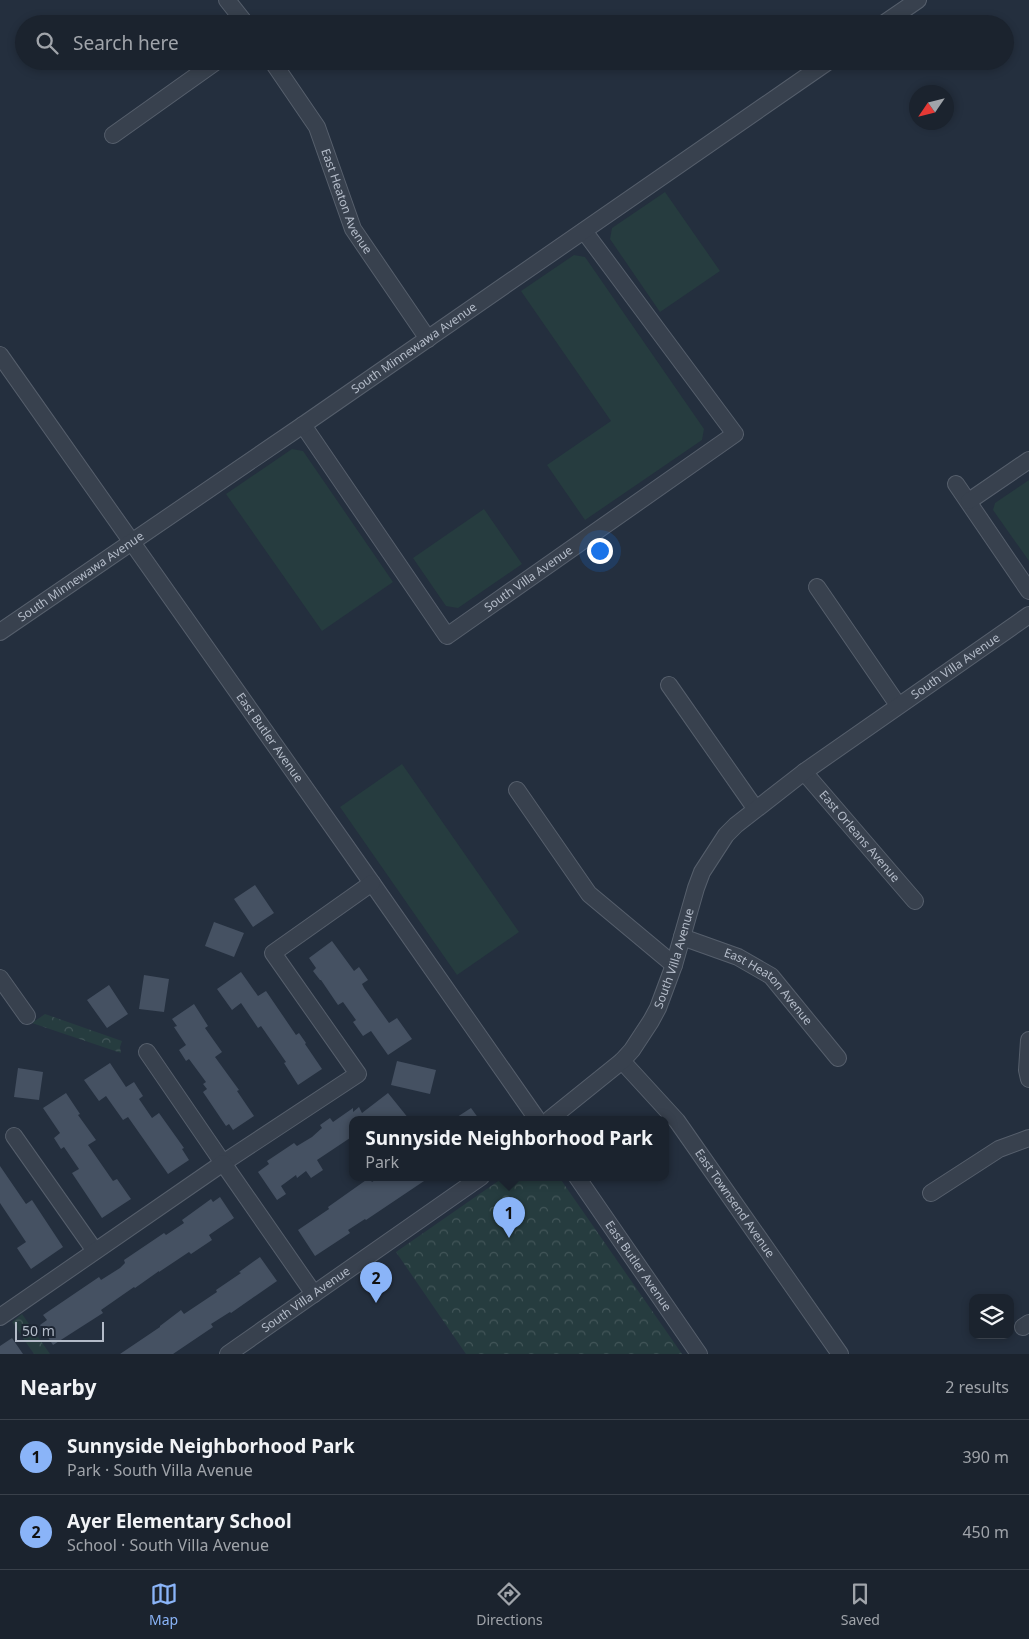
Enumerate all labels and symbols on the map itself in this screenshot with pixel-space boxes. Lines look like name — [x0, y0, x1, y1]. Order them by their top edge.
north arrow — [909, 85, 954, 130]
street label: East Heaton Avenue — [317, 146, 377, 257]
street label: South Minnewawa Avenue — [348, 298, 480, 397]
street label: South Minnewawa Avenue — [14, 527, 147, 625]
your location — [587, 538, 613, 564]
street label: South Villa Avenue — [480, 541, 576, 615]
street label: South Villa Avenue — [907, 629, 1003, 703]
street label: East Butler Avenue — [232, 689, 308, 786]
street label: East Orleans Avenue — [816, 787, 904, 886]
street label: South Villa Avenue — [650, 906, 698, 1011]
street label: East Heaton Avenue — [722, 944, 817, 1029]
street label: East Townsend Avenue — [691, 1145, 779, 1261]
pin: 1 — [493, 1197, 525, 1238]
street label: East Butler Avenue — [602, 1217, 676, 1314]
street label: South Villa Avenue — [258, 1262, 354, 1336]
pin: 2 — [360, 1262, 392, 1303]
scale bar — [15, 1319, 104, 1342]

